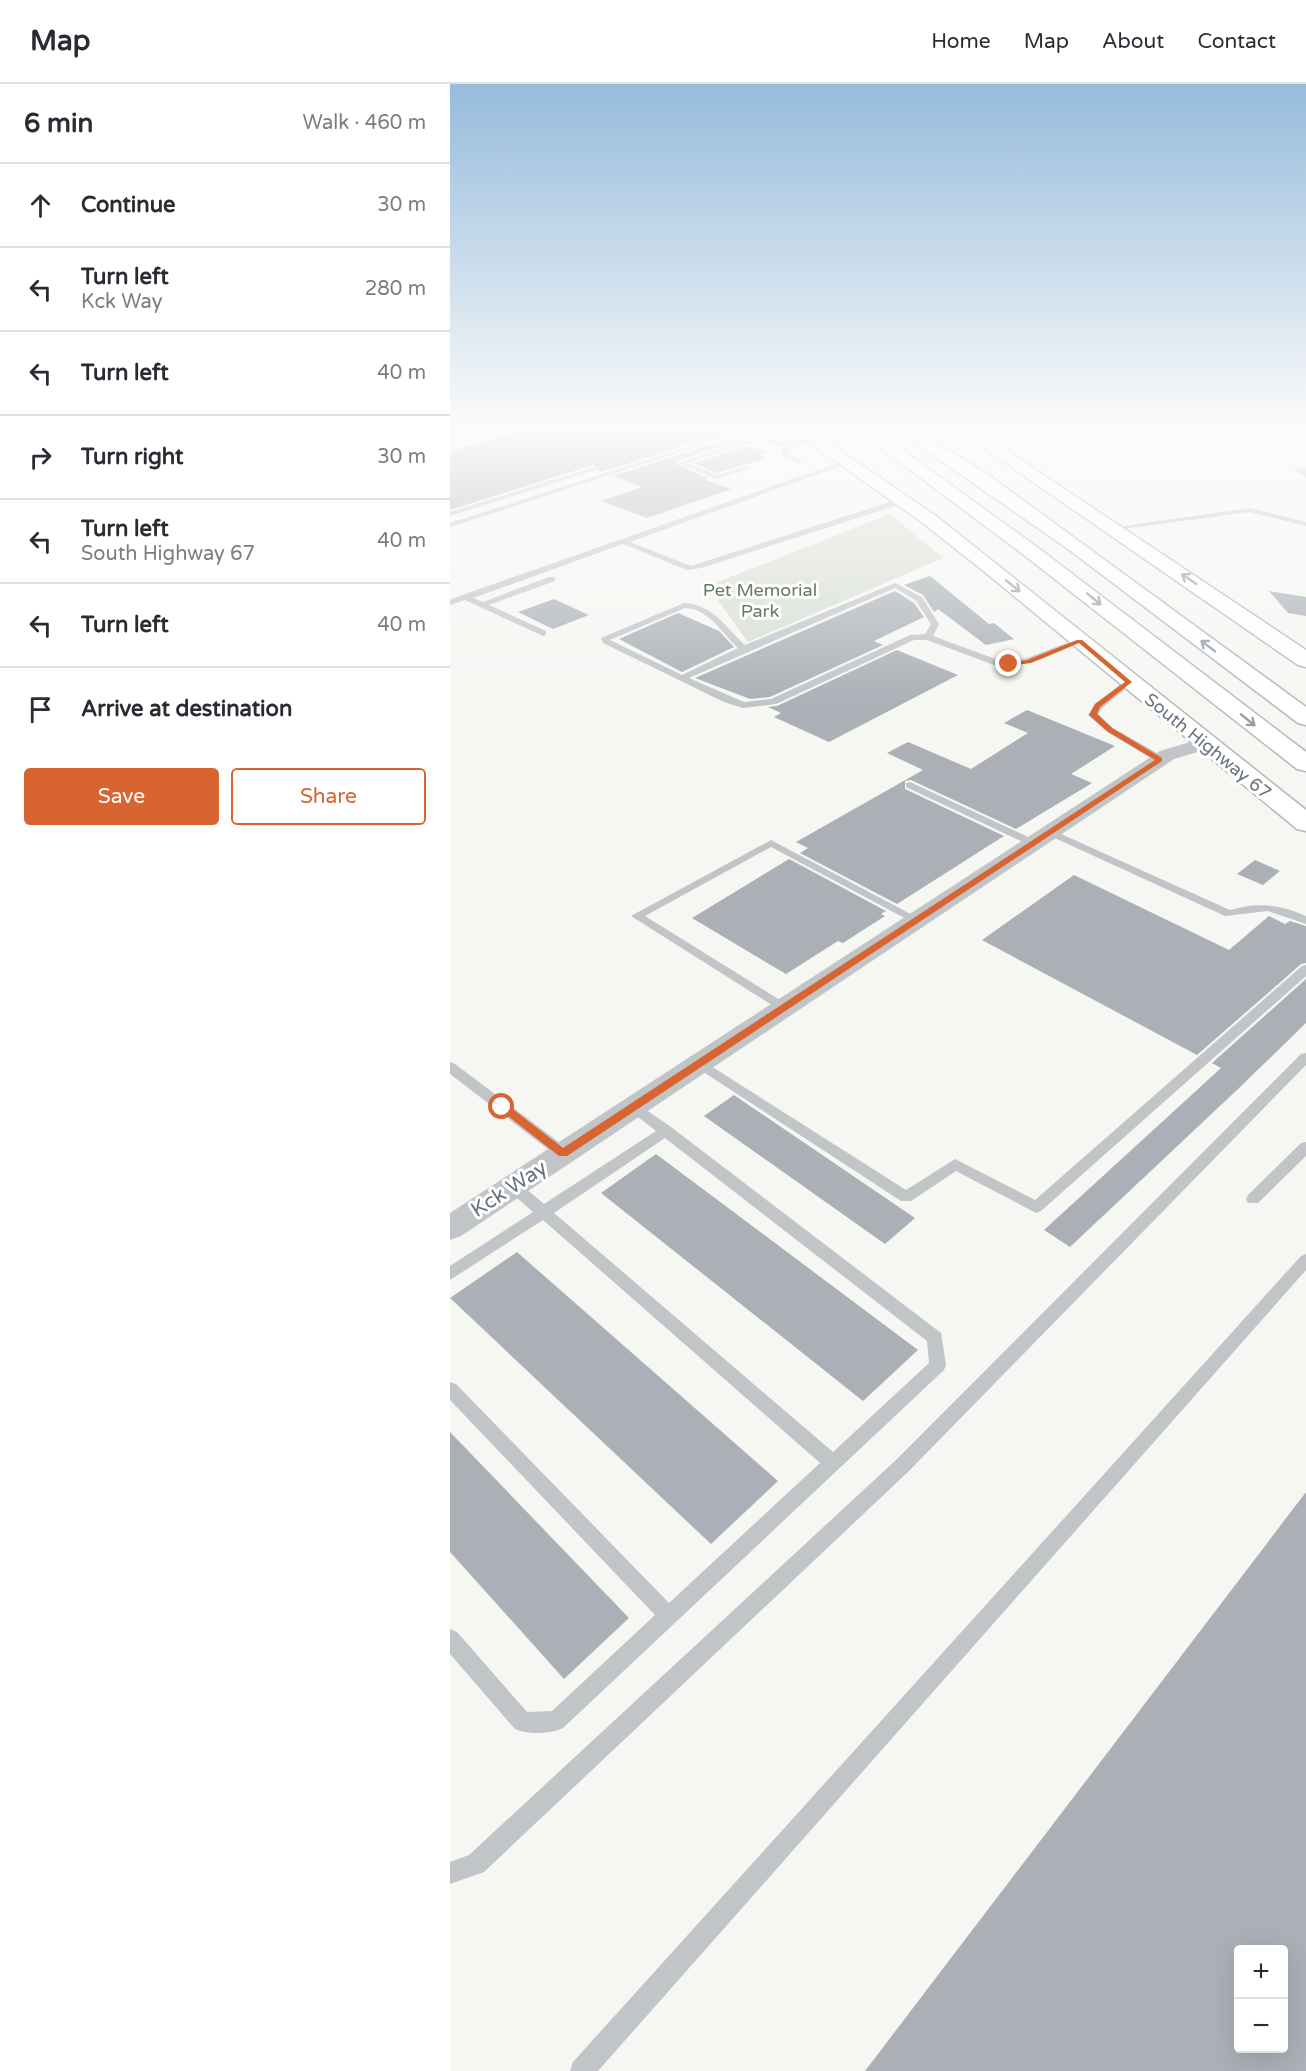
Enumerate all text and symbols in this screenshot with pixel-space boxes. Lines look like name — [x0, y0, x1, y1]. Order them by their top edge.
text: Map — [30, 24, 90, 58]
text: Home — [931, 29, 991, 54]
text: Map — [1024, 29, 1069, 54]
text: About — [1102, 29, 1164, 54]
text: Contact — [1197, 29, 1276, 54]
text: 6 min — [24, 108, 93, 139]
text: Walk · 460 m — [303, 111, 426, 135]
icon: ahead — [24, 189, 57, 222]
text: Continue — [81, 192, 176, 218]
text: 30 m — [377, 193, 426, 217]
text: Turn left — [81, 264, 169, 290]
icon: left — [24, 273, 57, 306]
text: 280 m — [365, 277, 426, 301]
text: Kck Way — [81, 290, 162, 314]
icon: left — [24, 357, 57, 390]
text: Turn left — [81, 360, 169, 386]
text: 40 m — [377, 361, 426, 385]
icon: right — [24, 441, 57, 474]
text: Turn right — [81, 444, 183, 470]
text: 30 m — [377, 445, 426, 469]
text: Turn left — [81, 516, 169, 542]
icon: left — [24, 525, 57, 558]
text: 40 m — [377, 529, 426, 553]
text: South Highway 67 — [81, 542, 255, 566]
one-way arrow — [1181, 573, 1197, 585]
park label: Pet Memorial Park — [703, 579, 817, 622]
one-way arrow — [1005, 579, 1021, 592]
one-way arrow — [1086, 593, 1102, 606]
icon: left — [24, 609, 57, 642]
text: Turn left — [81, 612, 169, 638]
text: 40 m — [377, 613, 426, 637]
one-way arrow — [1201, 640, 1217, 653]
route end — [995, 650, 1021, 676]
street label: South Highway 67 — [1140, 688, 1276, 804]
icon: arrive — [24, 693, 57, 726]
text: Arrive at destination — [81, 696, 292, 722]
one-way arrow — [1240, 713, 1256, 726]
button: Save — [24, 768, 219, 825]
button: Share — [231, 768, 426, 825]
route start — [488, 1093, 514, 1119]
street label: Kck Way — [466, 1155, 552, 1223]
map controls — [1234, 1945, 1288, 2053]
button: + — [1234, 1945, 1288, 1999]
button: − — [1234, 1999, 1288, 2053]

